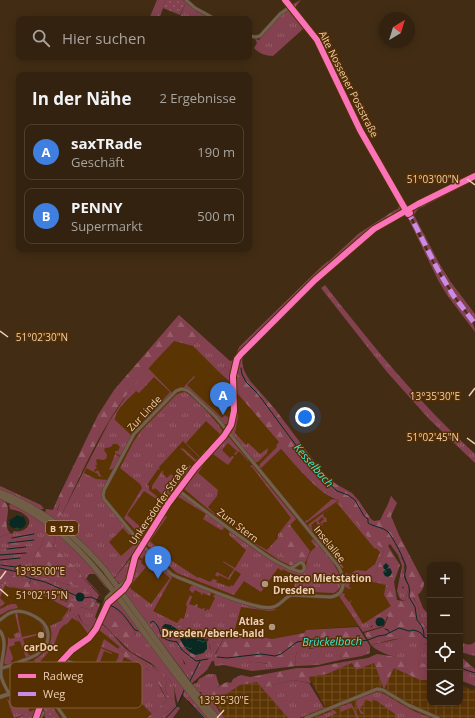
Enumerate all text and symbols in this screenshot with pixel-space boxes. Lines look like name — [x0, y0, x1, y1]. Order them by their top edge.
north arrow — [379, 12, 415, 48]
search box — [16, 16, 252, 60]
icon: search — [30, 27, 52, 49]
text: Hier suchen — [62, 28, 146, 48]
street label: Alte Nossener Poststraße — [316, 28, 382, 140]
text: In der Nähe — [32, 87, 131, 110]
text: 2 Ergebnisse — [159, 89, 236, 107]
text: saxTRade — [71, 133, 142, 153]
text: A — [42, 143, 50, 161]
text: 190 m — [197, 143, 235, 161]
text: Geschäft — [71, 153, 124, 171]
text: 51°03'00"N — [407, 172, 459, 186]
text: PENNY — [71, 197, 123, 217]
text: B — [42, 207, 50, 225]
text: 500 m — [197, 207, 235, 225]
text: Supermarkt — [71, 217, 143, 235]
text: 51°02'30"N — [16, 330, 68, 344]
pin: A — [210, 382, 236, 415]
text: 13°35'30"E — [410, 389, 460, 403]
street label: Zur Linde — [124, 392, 164, 434]
your location — [295, 407, 315, 427]
text: 51°02'45"N — [407, 430, 459, 444]
water label: Kesselbach — [291, 440, 337, 490]
street label: Unkersdorfer Straße — [125, 460, 191, 548]
street label: Zum Stern — [214, 505, 262, 545]
road number: B 173 — [46, 521, 78, 535]
street label: Inselallee — [311, 523, 349, 566]
pin: B — [145, 546, 171, 579]
map controls — [427, 562, 463, 706]
button: + — [427, 562, 463, 598]
text: 13°35'00"E — [15, 564, 65, 578]
place label: mateco Mietstation Dresden — [273, 571, 371, 597]
marker: mateco Mietstation Dresden — [260, 579, 270, 589]
text: 51°02'15"N — [16, 588, 68, 602]
button: − — [427, 598, 463, 634]
place label: Atlas Dresden/eberle-hald — [161, 614, 264, 640]
marker: Atlas Dresden/eberle-hald — [267, 622, 277, 632]
marker: carDoc — [36, 630, 46, 640]
water label: Brückelbach — [302, 633, 362, 649]
button: locate — [427, 634, 463, 670]
place label: carDoc — [24, 640, 58, 654]
legend — [10, 662, 142, 708]
text: Radweg — [43, 668, 83, 683]
button: layers — [427, 670, 463, 706]
text: Weg — [43, 686, 65, 701]
text: 13°35'30"E — [199, 693, 249, 707]

